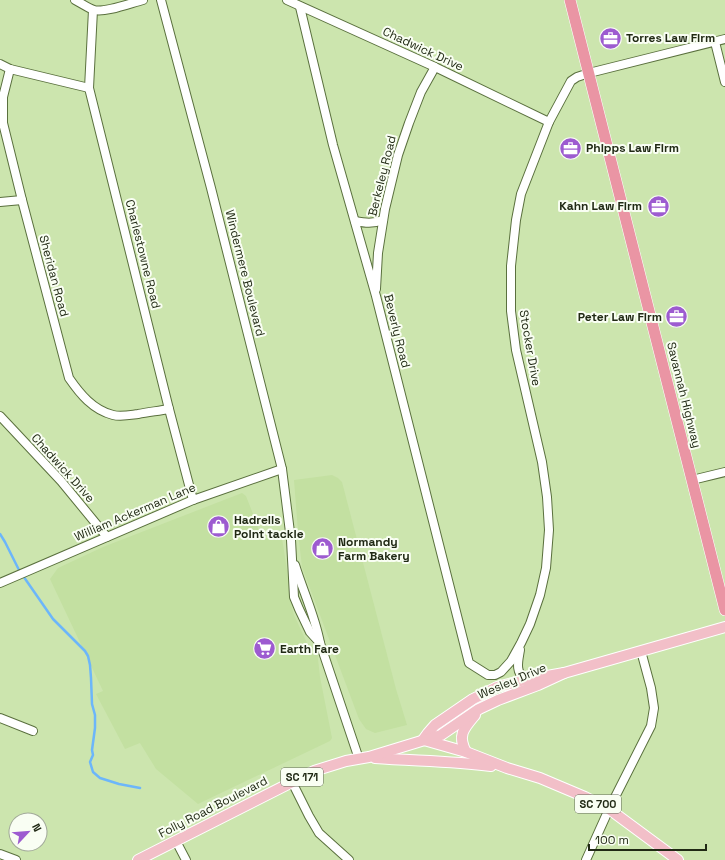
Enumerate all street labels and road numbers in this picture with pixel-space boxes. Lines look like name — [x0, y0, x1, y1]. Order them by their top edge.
street label: Chadwick Drive — [380, 23, 466, 75]
street label: Berkeley Road — [364, 134, 400, 218]
street label: Charlestowne Road — [122, 198, 164, 310]
street label: Windermere Boulevard — [222, 208, 268, 338]
street label: Sheridan Road — [35, 233, 73, 319]
street label: Beverly Road — [380, 292, 414, 370]
street label: Stocker Drive — [515, 309, 545, 387]
street label: Savannah Highway — [663, 340, 705, 450]
street label: Chadwick Drive — [28, 430, 98, 506]
street label: William Ackerman Lane — [72, 479, 198, 545]
street label: Wesley Drive — [475, 659, 549, 703]
road number: SC 171 — [281, 768, 323, 786]
street label: Folly Road Boulevard — [156, 773, 270, 841]
road number: SC 700 — [575, 795, 621, 813]

